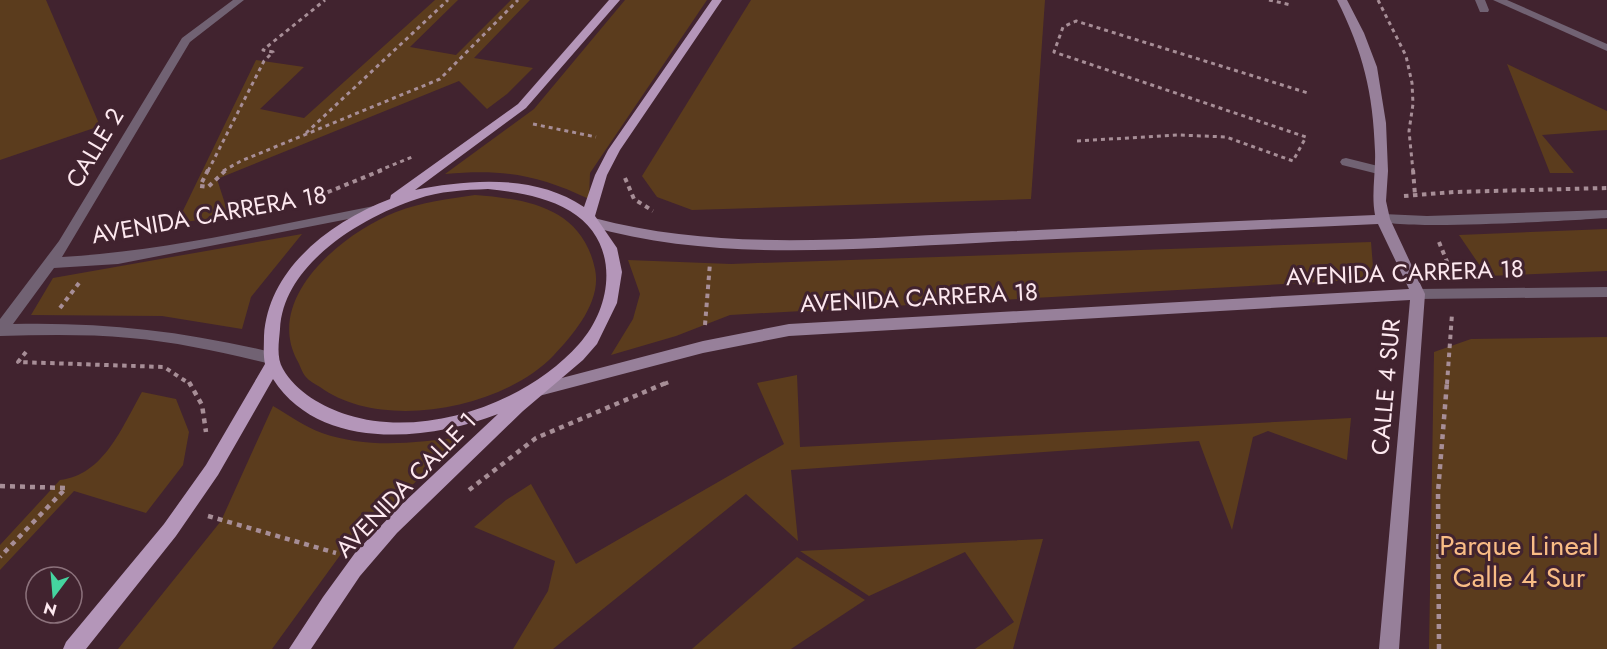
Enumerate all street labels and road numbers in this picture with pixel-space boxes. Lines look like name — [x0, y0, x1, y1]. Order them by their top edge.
street label: CALLE 2 — [57, 101, 132, 194]
street label: AVENIDA CARRERA 18 — [89, 177, 329, 252]
street label: AVENIDA CARRERA 18 — [1285, 251, 1525, 294]
street label: AVENIDA CARRERA 18 — [799, 274, 1039, 321]
street label: CALLE 4 SUR — [1362, 317, 1409, 457]
street label: AVENIDA CALLE 1 — [327, 404, 484, 565]

